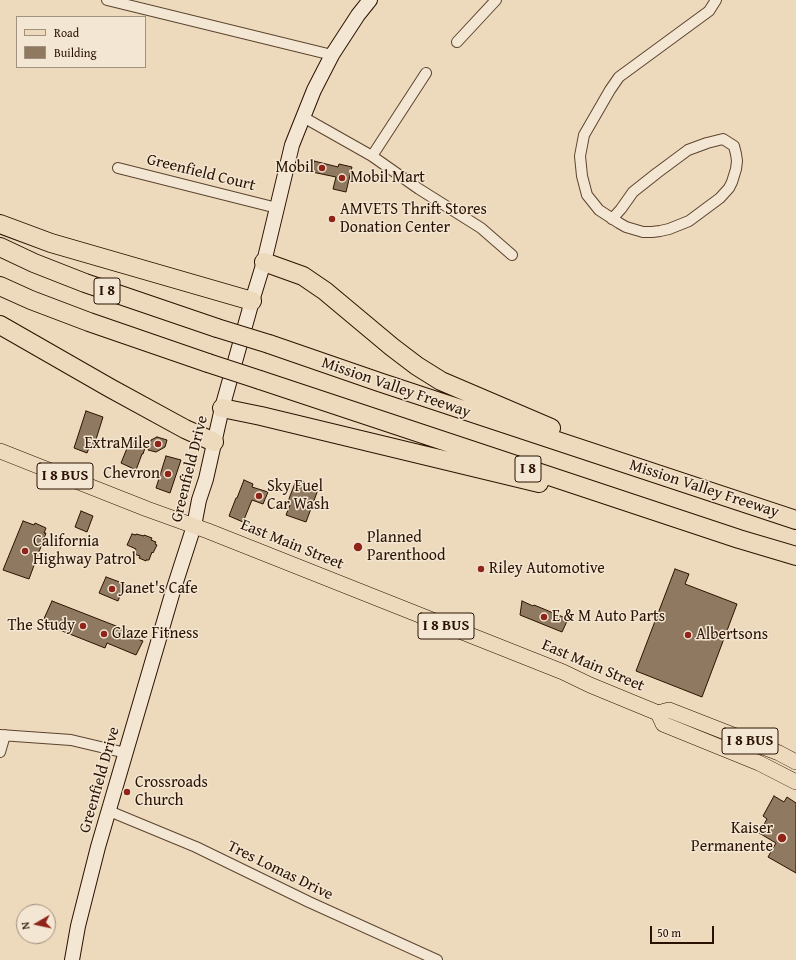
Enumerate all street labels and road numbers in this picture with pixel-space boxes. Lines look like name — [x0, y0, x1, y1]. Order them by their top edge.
street label: Greenfield Court — [145, 150, 257, 196]
road number: I 8 — [94, 278, 120, 304]
street label: Mission Valley Freeway — [319, 353, 473, 423]
street label: Greenfield Drive — [167, 414, 213, 524]
road number: I 8 — [515, 456, 541, 482]
street label: Mission Valley Freeway — [627, 456, 781, 522]
road number: I 8 BUS — [37, 463, 93, 489]
street label: East Main Street — [238, 516, 346, 574]
road number: I 8 BUS — [418, 613, 474, 639]
street label: East Main Street — [539, 636, 647, 696]
street label: Greenfield Drive — [76, 725, 124, 835]
road number: I 8 BUS — [722, 728, 778, 754]
street label: Tres Lomas Drive — [224, 837, 336, 905]

